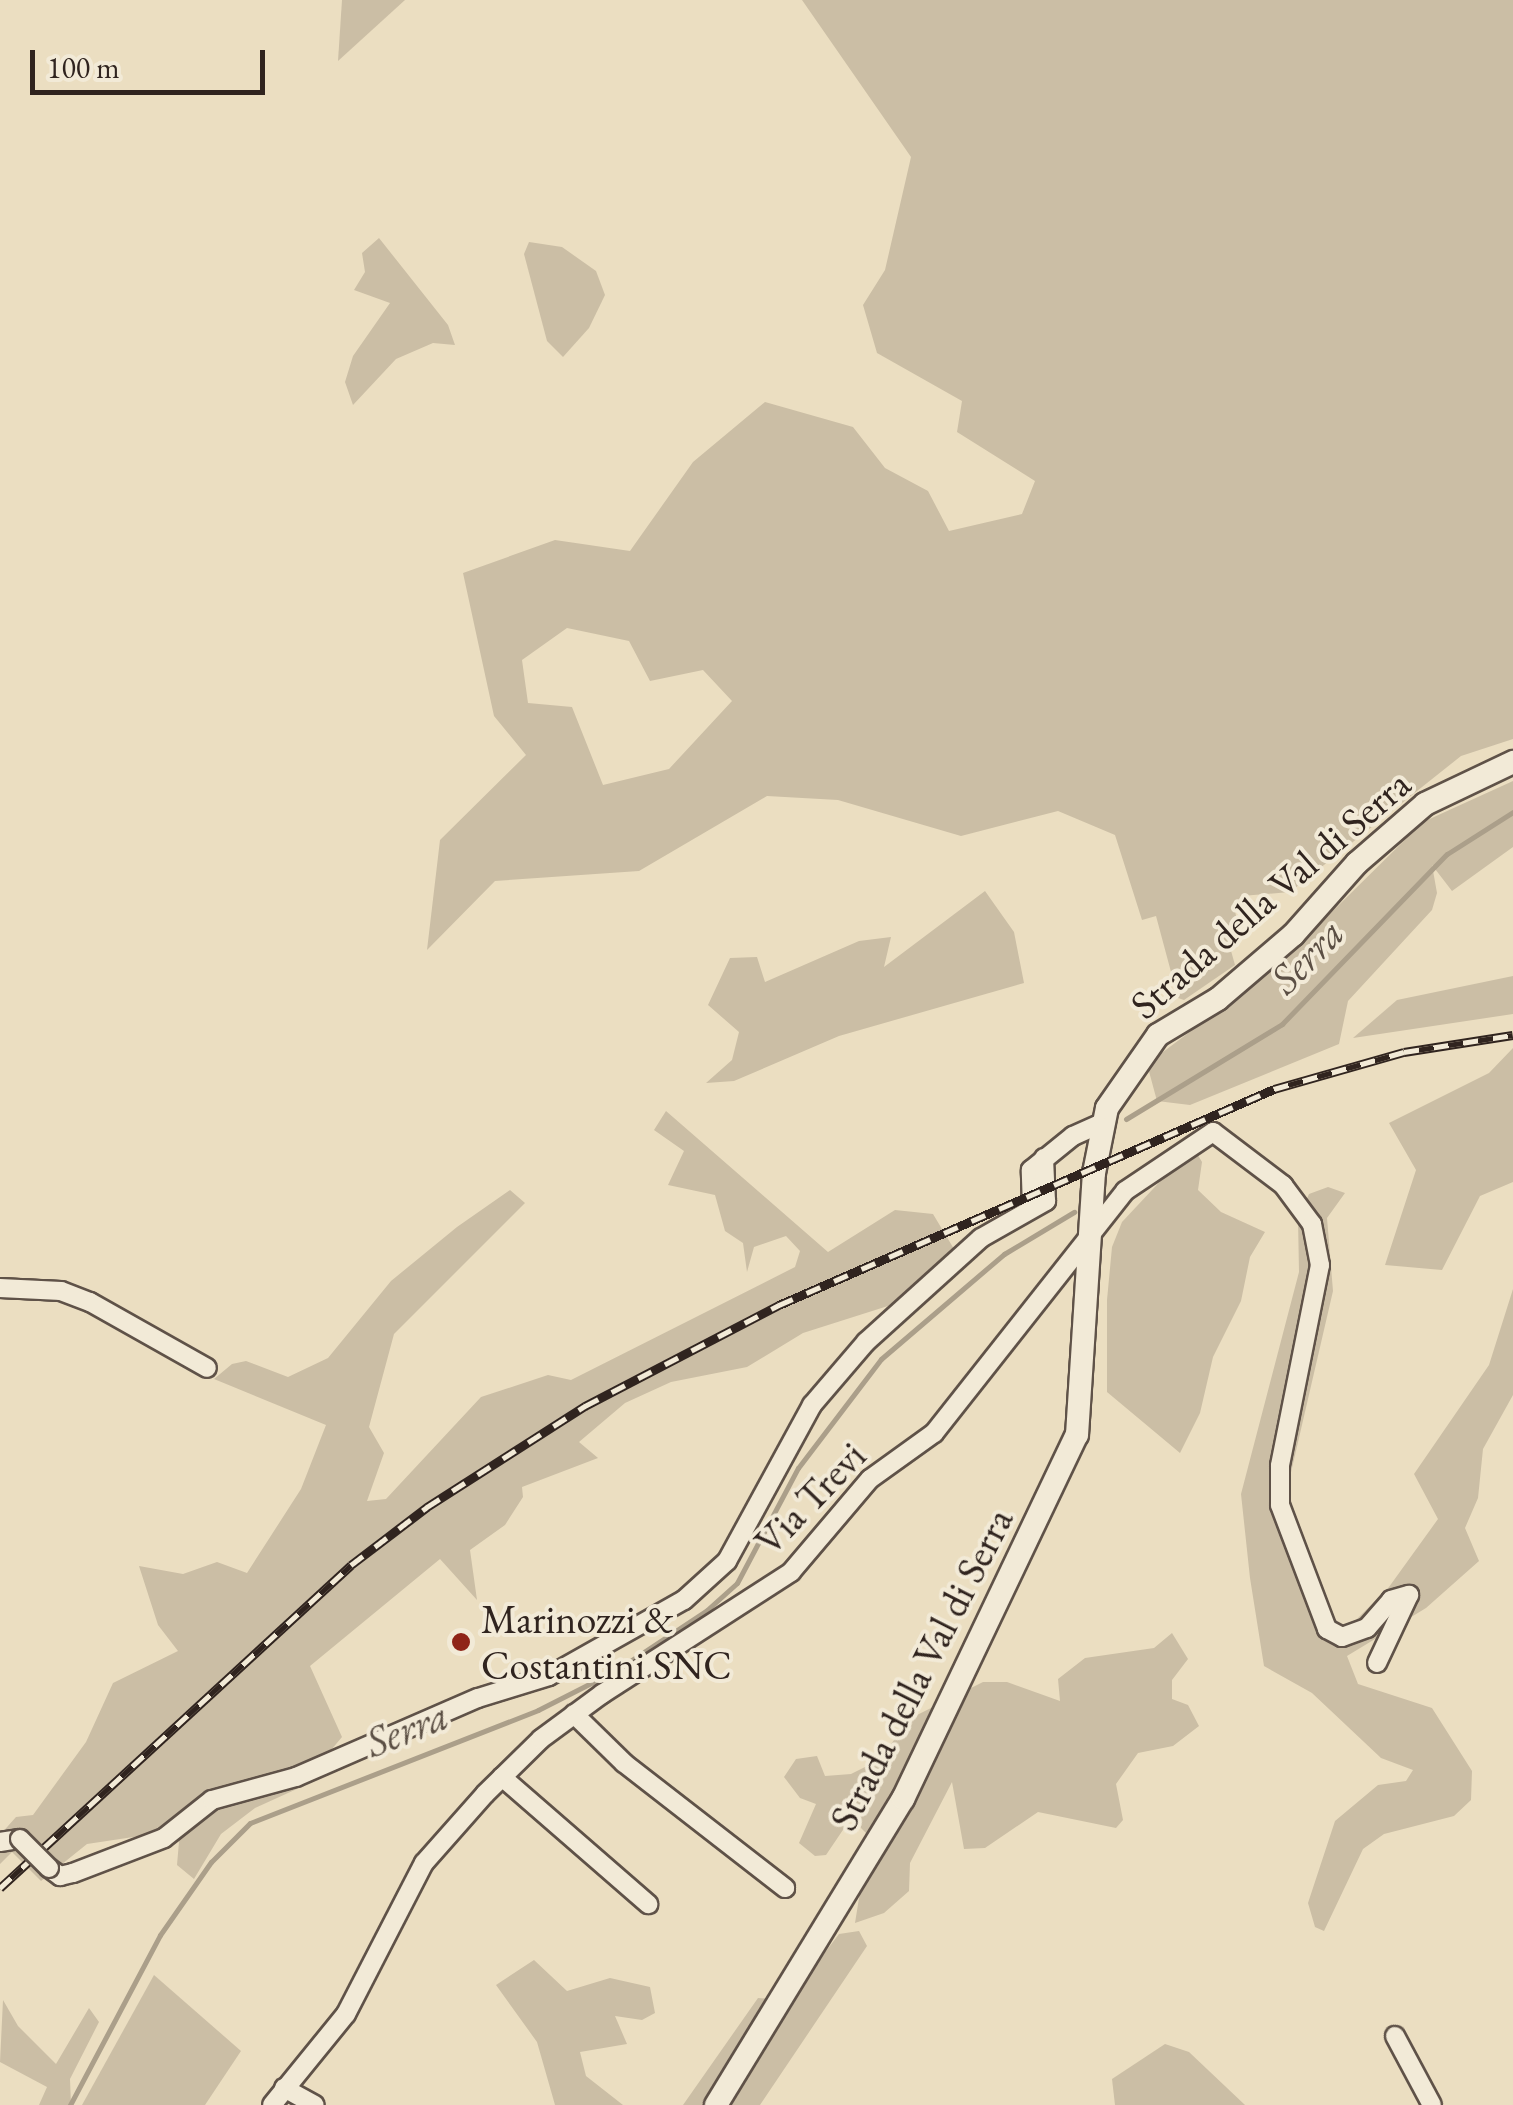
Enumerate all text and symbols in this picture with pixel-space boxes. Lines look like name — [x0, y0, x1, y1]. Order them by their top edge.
scale bar — [35, 30, 270, 92]
text: 100 m — [47, 48, 120, 87]
street label: Strada della Val di Serra — [1120, 759, 1420, 1029]
water label: Serra — [1259, 908, 1355, 1004]
street label: Via Trevi — [744, 1431, 876, 1565]
street label: Strada della Val di Serra — [819, 1500, 1023, 1838]
place label: Marinozzi & Costantini SNC — [481, 1595, 732, 1689]
marker: Marinozzi & Costantini SNC — [450, 1631, 472, 1653]
water label: Serra — [358, 1690, 456, 1768]

